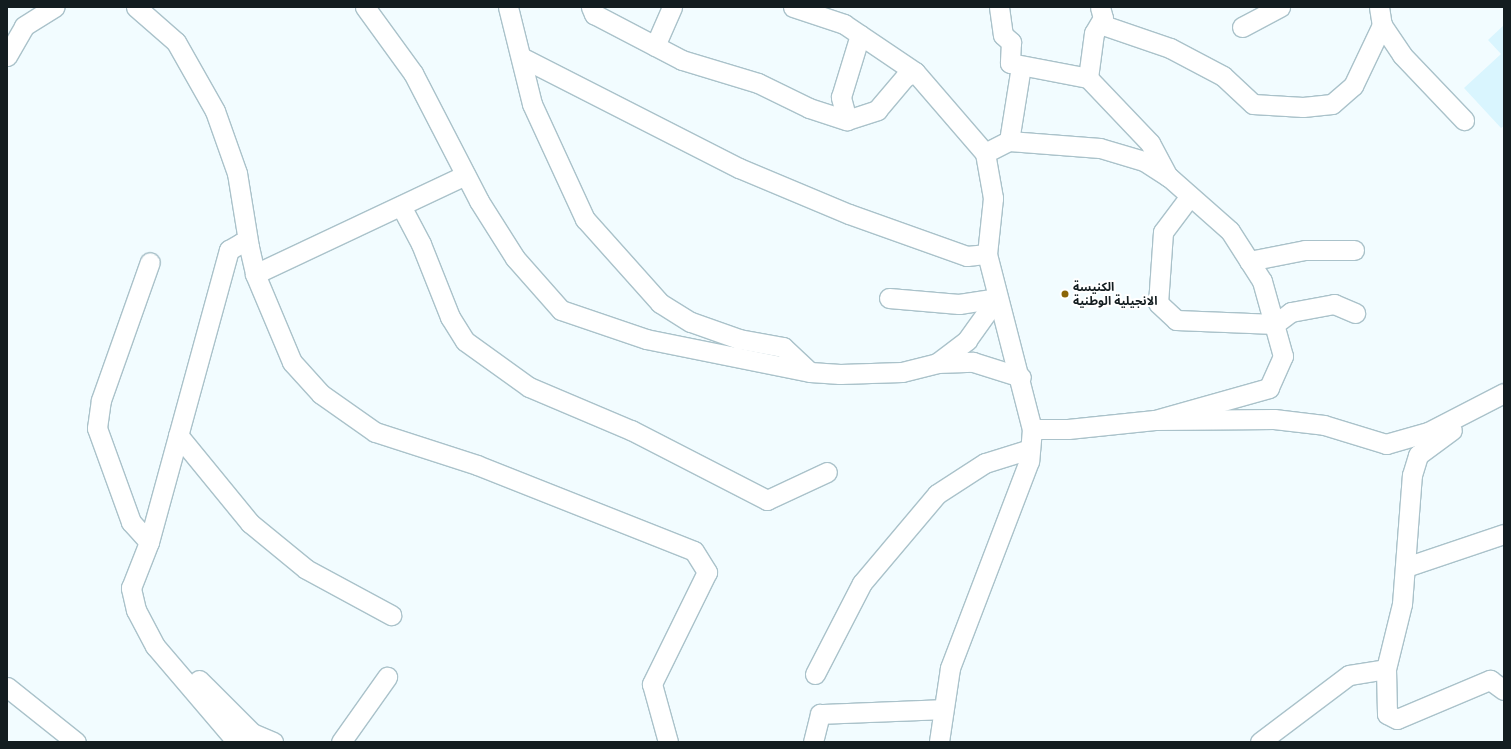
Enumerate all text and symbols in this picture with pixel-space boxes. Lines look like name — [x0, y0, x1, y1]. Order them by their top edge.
place label: الكنيسة الانجيلية الوطنية — [1073, 280, 1157, 308]
marker: الكنيسة الانجيلية الوطنية — [1060, 289, 1070, 299]

